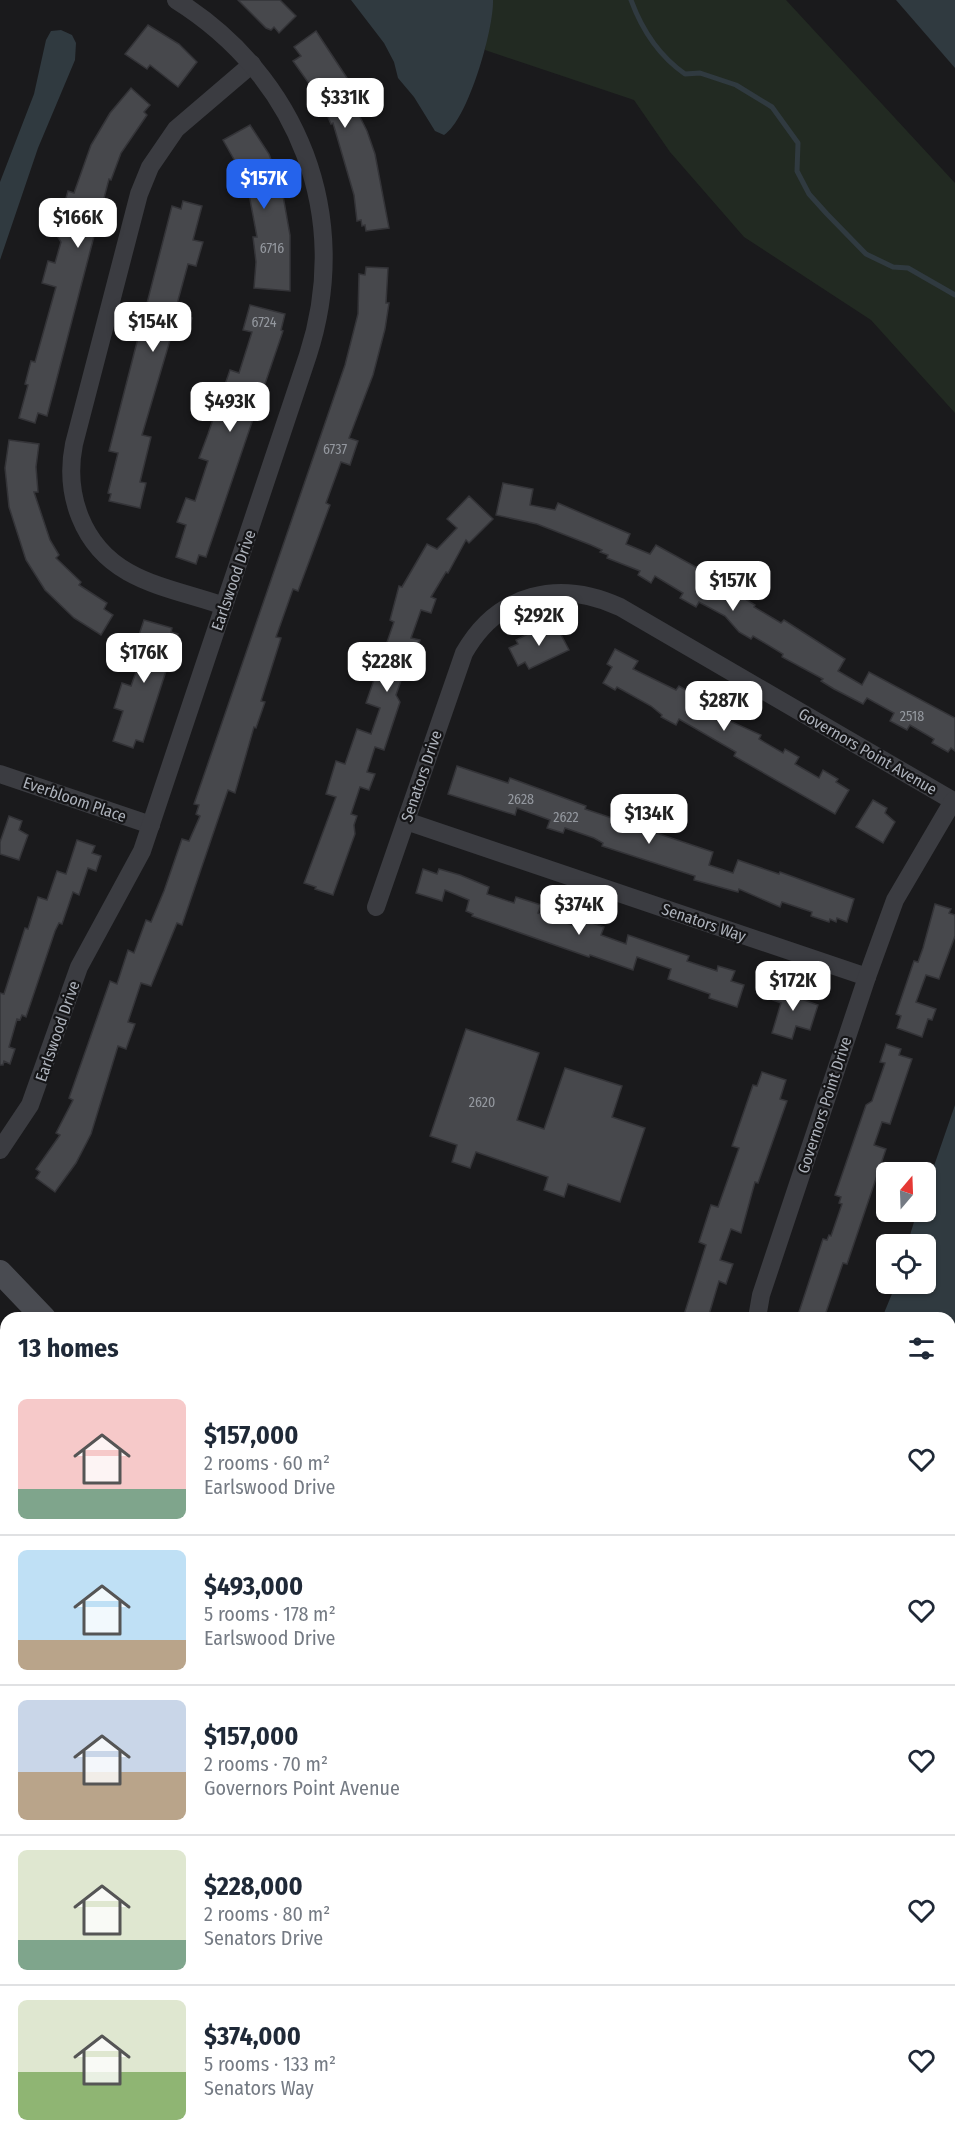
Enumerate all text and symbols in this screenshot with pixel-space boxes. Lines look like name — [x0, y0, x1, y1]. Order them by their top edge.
pin: $331K — [303, 78, 387, 129]
text: $331K — [321, 85, 369, 109]
pin: $157K — [222, 159, 306, 210]
text: $157K — [240, 166, 288, 190]
pin: $166K — [36, 198, 120, 249]
text: $166K — [53, 205, 103, 229]
house number: 6716 — [260, 240, 284, 257]
pin: $154K — [111, 302, 195, 353]
text: $154K — [128, 309, 178, 333]
house number: 6724 — [252, 314, 277, 331]
pin: $493K — [188, 382, 272, 433]
text: $493K — [205, 389, 255, 413]
house number: 6737 — [323, 441, 347, 458]
street label: Earlswood Drive — [207, 527, 260, 633]
pin: $157K — [691, 561, 775, 612]
text: $157K — [709, 568, 757, 592]
pin: $292K — [497, 596, 581, 647]
text: $292K — [514, 603, 564, 627]
pin: $176K — [102, 633, 186, 684]
text: $176K — [120, 640, 168, 664]
pin: $228K — [345, 642, 429, 693]
text: $228K — [362, 649, 412, 673]
pin: $287K — [682, 681, 766, 732]
text: $287K — [699, 688, 749, 712]
street label: Governors Point Avenue — [795, 704, 940, 799]
house number: 2518 — [900, 708, 924, 725]
street label: Senators Drive — [397, 728, 446, 824]
street label: Everbloom Place — [21, 773, 129, 826]
house number: 2628 — [508, 791, 534, 808]
pin: $134K — [607, 794, 691, 845]
text: $134K — [624, 801, 674, 825]
house number: 2622 — [553, 809, 579, 826]
pin: $374K — [537, 885, 621, 936]
text: $374K — [554, 892, 604, 916]
street label: Senators Way — [659, 899, 749, 946]
pin: $172K — [751, 961, 835, 1012]
text: $172K — [769, 968, 817, 992]
street label: Earlswood Drive — [31, 978, 84, 1084]
street label: Governors Point Drive — [793, 1034, 856, 1176]
house number: 2620 — [469, 1094, 495, 1111]
north arrow — [876, 1162, 936, 1222]
map controls — [876, 1162, 936, 1294]
button: locate — [876, 1234, 936, 1294]
icon: filters — [905, 1332, 938, 1365]
text: 13 homes — [18, 1333, 119, 1364]
text: $157,000 — [204, 1420, 298, 1451]
icon: home — [66, 1423, 138, 1495]
icon: heart — [905, 1443, 938, 1476]
text: 2 rooms · 60 m² — [204, 1451, 330, 1475]
text: Earlswood Drive — [204, 1475, 336, 1499]
text: $493,000 — [204, 1571, 303, 1602]
icon: home — [66, 1574, 138, 1646]
icon: heart — [905, 1594, 938, 1627]
text: 5 rooms · 178 m² — [204, 1602, 336, 1626]
text: Earlswood Drive — [204, 1626, 336, 1650]
text: $157,000 — [204, 1721, 298, 1752]
icon: home — [66, 1724, 138, 1796]
icon: heart — [905, 1744, 938, 1777]
text: 2 rooms · 70 m² — [204, 1752, 328, 1776]
text: Governors Point Avenue — [204, 1776, 400, 1800]
text: $228,000 — [204, 1871, 303, 1902]
icon: home — [66, 1874, 138, 1946]
icon: heart — [905, 1894, 938, 1927]
text: 2 rooms · 80 m² — [204, 1902, 330, 1926]
text: Senators Drive — [204, 1926, 323, 1950]
text: $374,000 — [204, 2021, 301, 2052]
icon: home — [66, 2024, 138, 2096]
icon: heart — [905, 2044, 938, 2077]
text: 5 rooms · 133 m² — [204, 2052, 336, 2076]
text: Senators Way — [204, 2076, 314, 2100]

